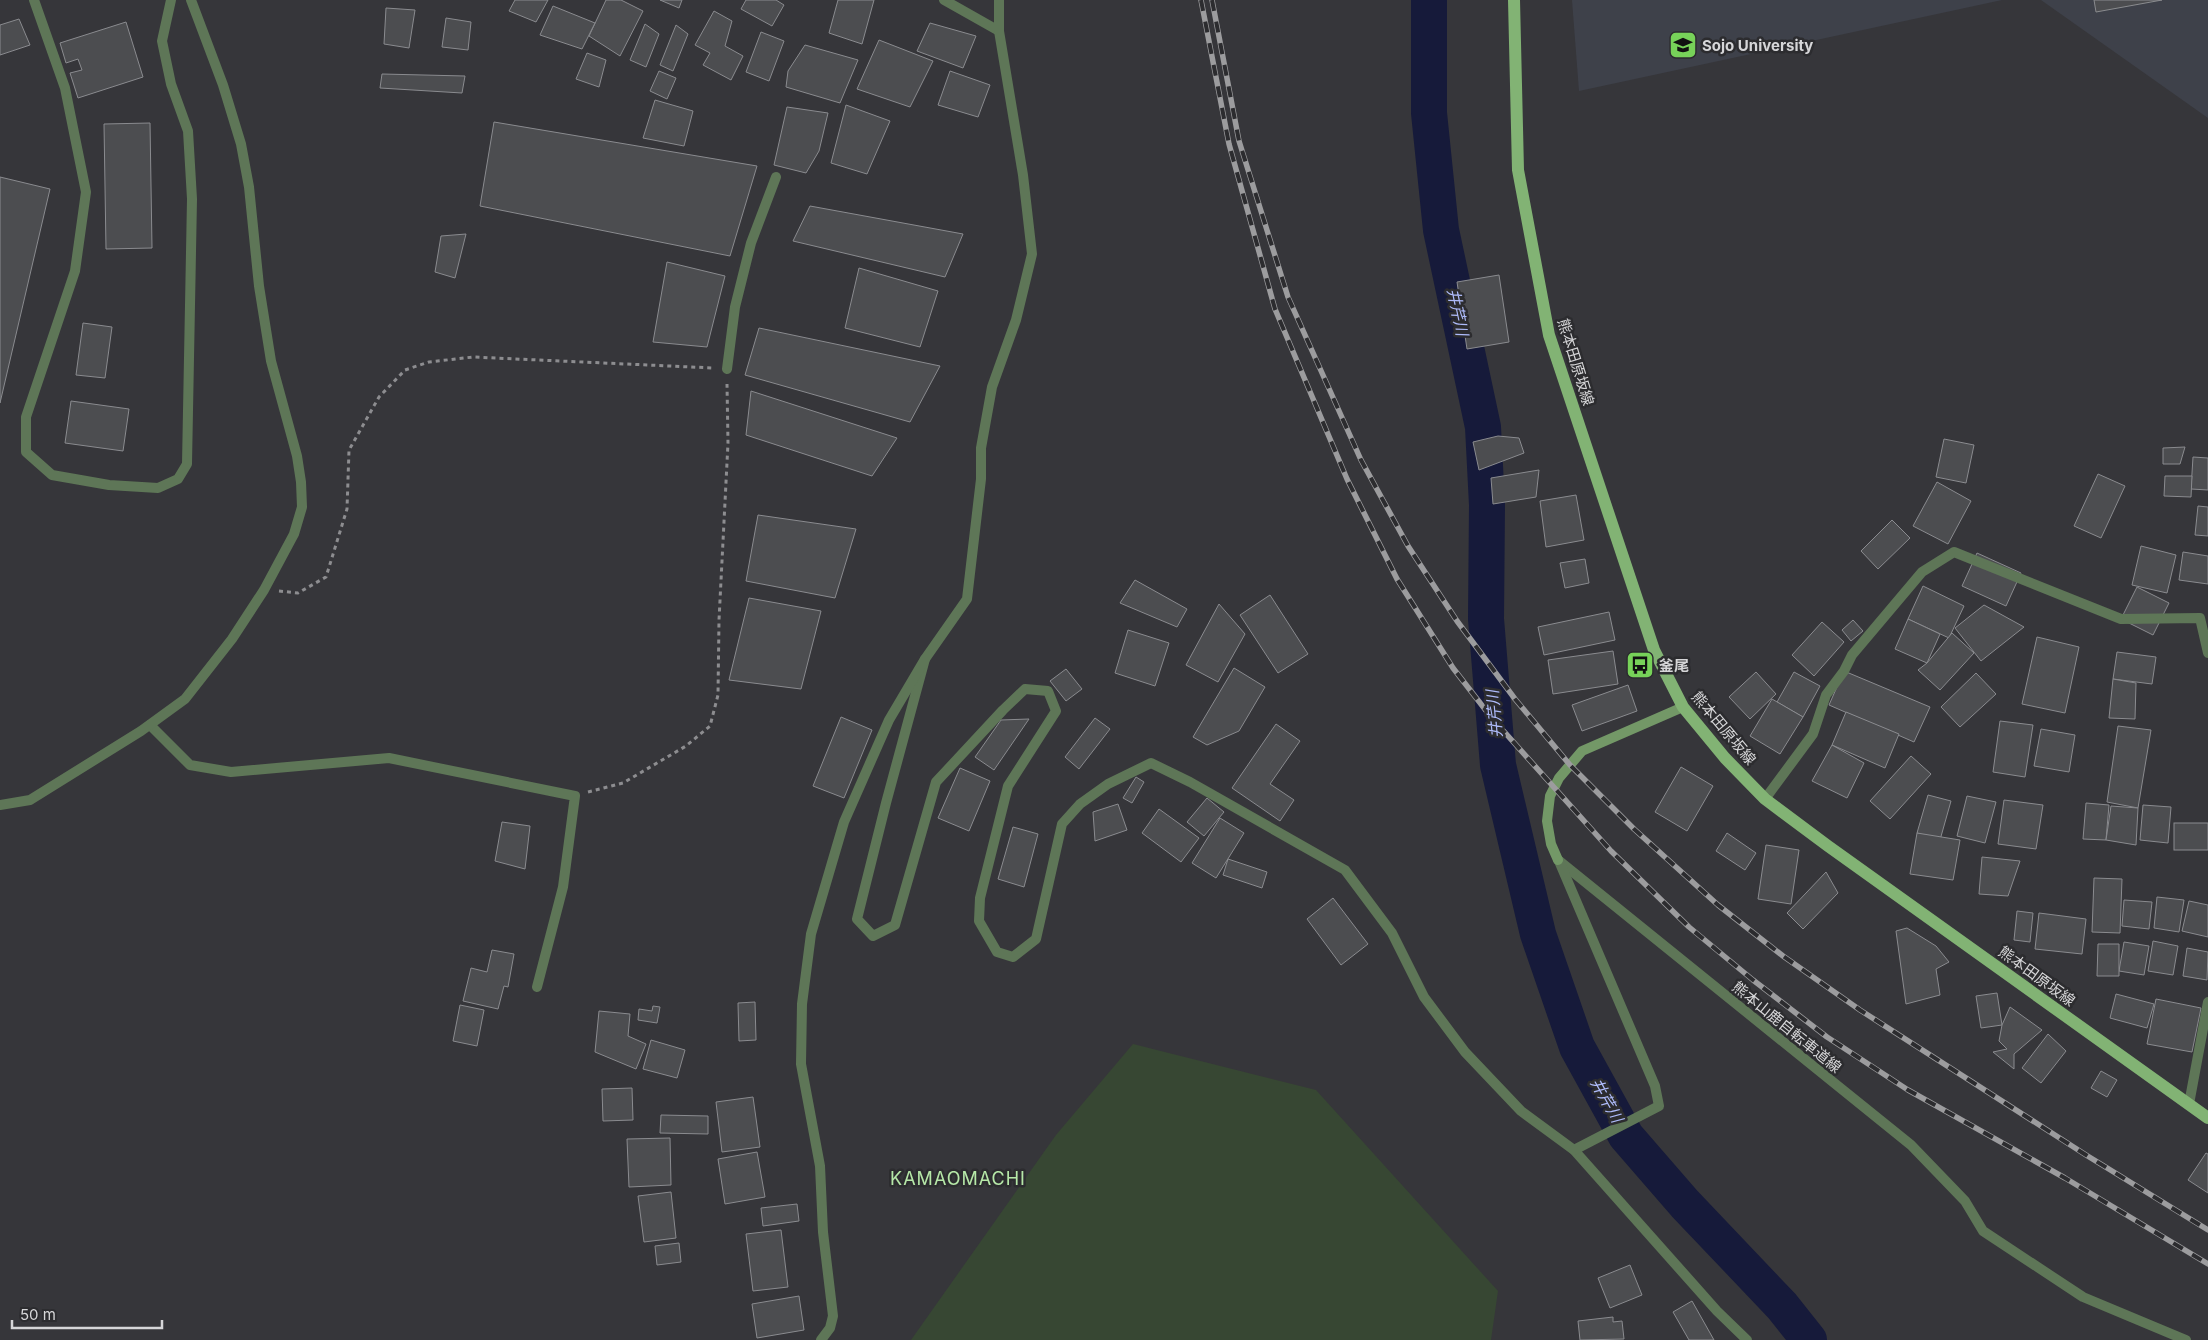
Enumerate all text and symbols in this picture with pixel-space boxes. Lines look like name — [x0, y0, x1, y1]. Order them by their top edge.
school or university icon: Sojo University — [1668, 30, 1698, 60]
place label: Sojo University — [1702, 36, 1813, 55]
water label: 井芹川 — [1443, 286, 1473, 340]
street label: 熊本田原坂線 — [1554, 316, 1598, 408]
bus stop icon: 釜尾 — [1625, 650, 1655, 680]
place label: 釜尾 — [1659, 656, 1689, 675]
water label: 井芹川 — [1482, 687, 1506, 739]
street label: 熊本田原坂線 — [1688, 687, 1760, 769]
street label: 熊本田原坂線 — [1995, 942, 2079, 1010]
street label: 熊本山鹿自転車道線 — [1729, 977, 1845, 1077]
water label: 井芹川 — [1587, 1074, 1628, 1128]
district label: KAMAOMACHI — [890, 1168, 1026, 1189]
scale bar — [12, 1298, 162, 1330]
text: 50 m — [20, 1305, 56, 1324]

